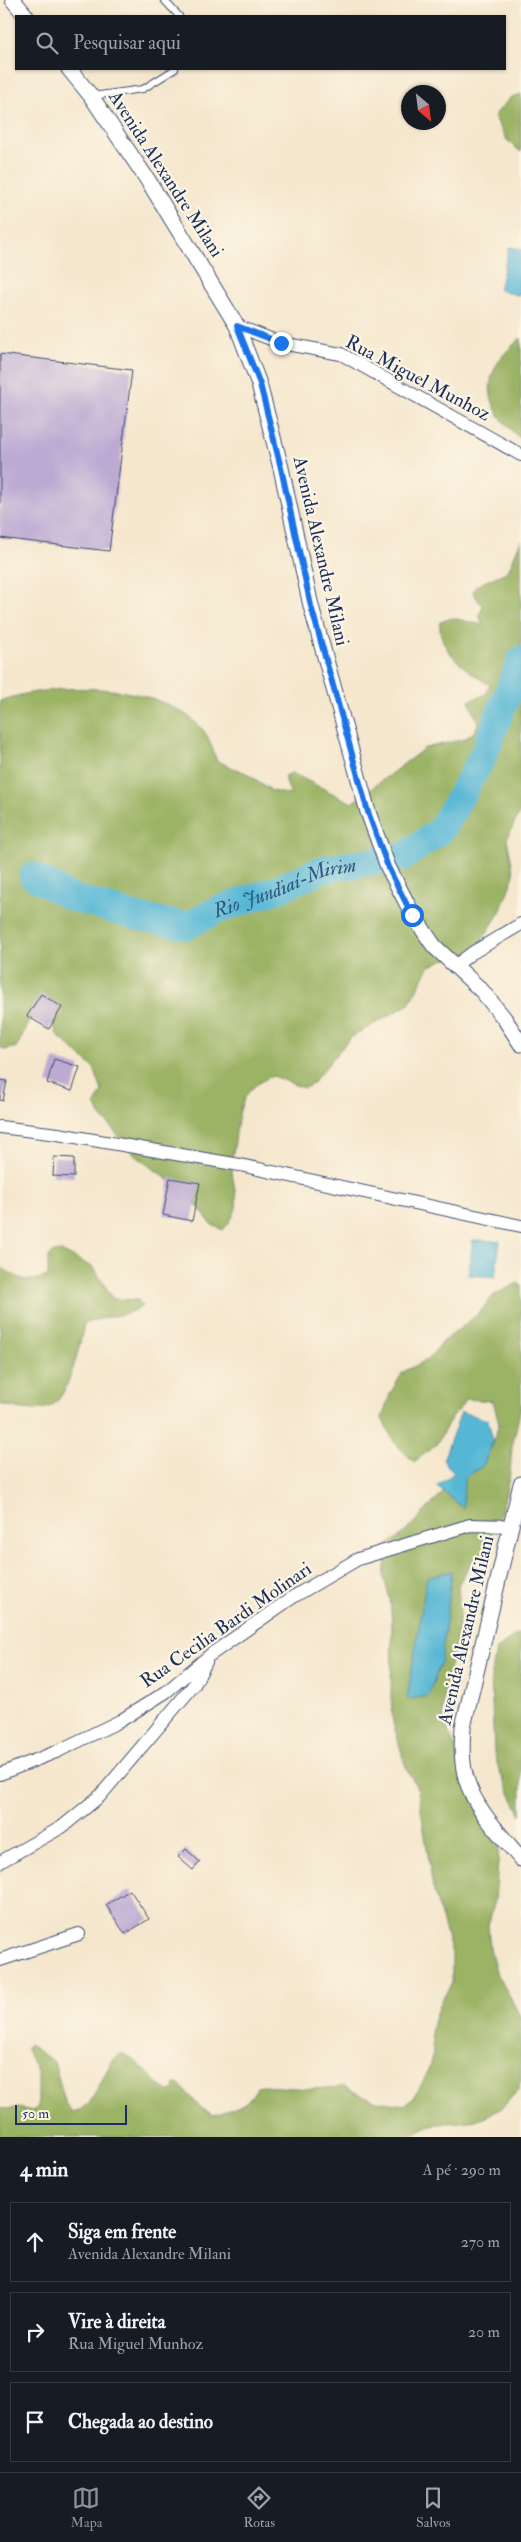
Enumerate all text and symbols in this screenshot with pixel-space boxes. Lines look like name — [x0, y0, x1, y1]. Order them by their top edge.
search box — [15, 15, 506, 70]
icon: search — [33, 29, 61, 57]
text: Pesquisar aqui — [73, 31, 181, 55]
street label: Avenida Alexandre Milani — [103, 85, 229, 262]
north arrow — [401, 85, 446, 130]
street label: Rua Miguel Munhoz — [341, 330, 495, 426]
route end — [270, 332, 293, 355]
street label: Avenida Alexandre Milani — [287, 453, 354, 648]
water label: Rio Jundiaí-Mirim — [209, 852, 358, 923]
route start — [401, 904, 424, 927]
street label: Avenida Alexandre Milani — [432, 1533, 499, 1728]
street label: Rua Cecilia Bardi Molinari — [136, 1557, 316, 1693]
scale bar — [15, 2102, 128, 2125]
text: 50 m — [22, 2105, 49, 2122]
text: 4 min — [20, 2156, 68, 2183]
text: A pé · 290 m — [423, 2160, 501, 2180]
text: Siga em frente — [68, 2220, 176, 2244]
icon: ahead — [21, 2228, 49, 2256]
text: 270 m — [461, 2232, 500, 2252]
text: Avenida Alexandre Milani — [68, 2244, 231, 2264]
text: Vire à direita — [68, 2310, 165, 2334]
icon: right — [21, 2318, 49, 2346]
text: 20 m — [468, 2322, 500, 2342]
text: Rua Miguel Munhoz — [68, 2334, 203, 2354]
icon: arrive — [21, 2408, 49, 2436]
text: Chegada ao destino — [68, 2410, 213, 2434]
tab: Mapa — [70, 2484, 102, 2531]
tab: Rotas — [243, 2484, 275, 2531]
tab: Salvos — [416, 2484, 451, 2531]

